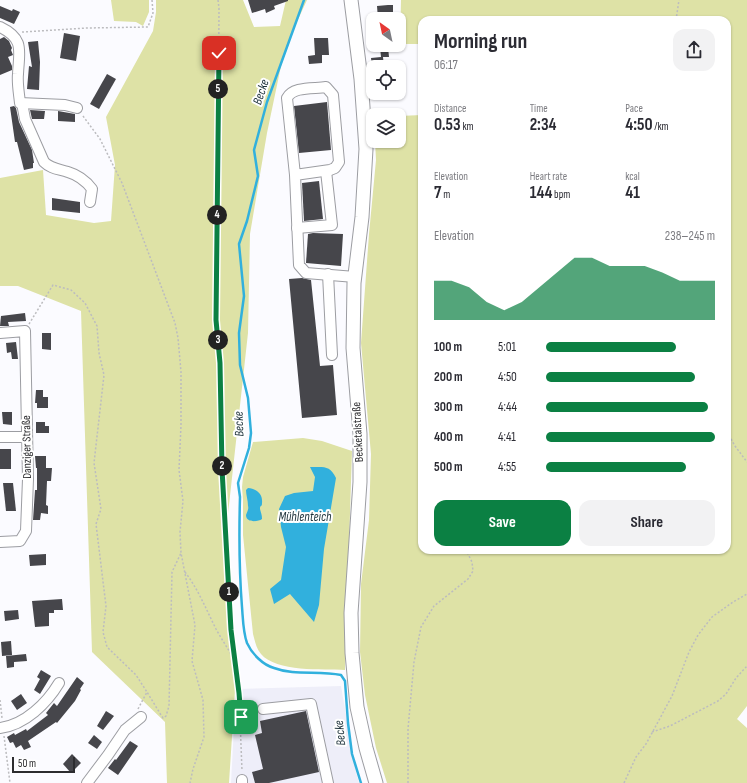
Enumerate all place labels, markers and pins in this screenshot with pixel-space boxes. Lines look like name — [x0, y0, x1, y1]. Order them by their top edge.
pin — [202, 36, 236, 70]
pin: 5 — [208, 79, 228, 99]
pin: 4 — [207, 205, 227, 225]
pin: 3 — [208, 330, 228, 350]
pin: 2 — [212, 456, 232, 476]
pin: 1 — [219, 582, 239, 602]
pin — [224, 700, 258, 734]

